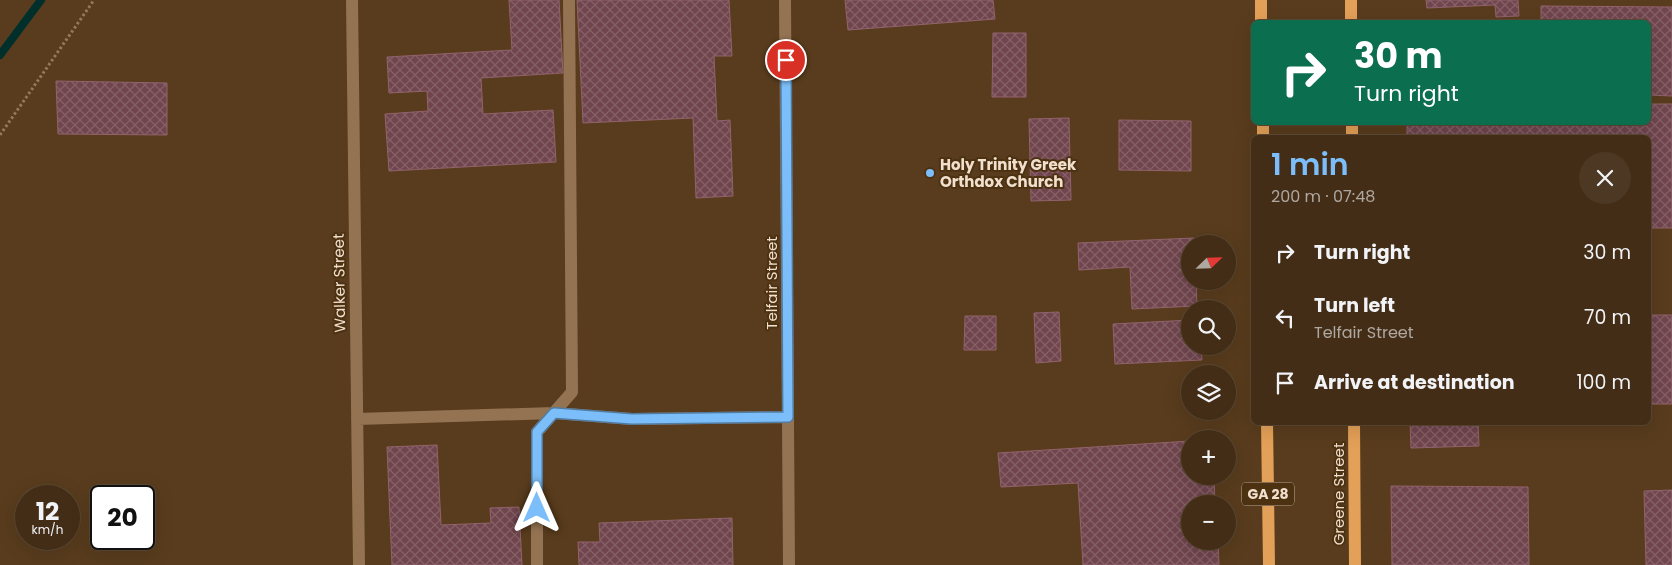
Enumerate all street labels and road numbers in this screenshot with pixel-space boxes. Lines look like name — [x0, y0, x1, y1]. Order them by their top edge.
street label: Walker Street — [328, 233, 350, 333]
street label: Telfair Street — [761, 236, 782, 330]
street label: Greene Street — [1328, 443, 1349, 545]
road number: GA 28 — [1242, 482, 1294, 506]

